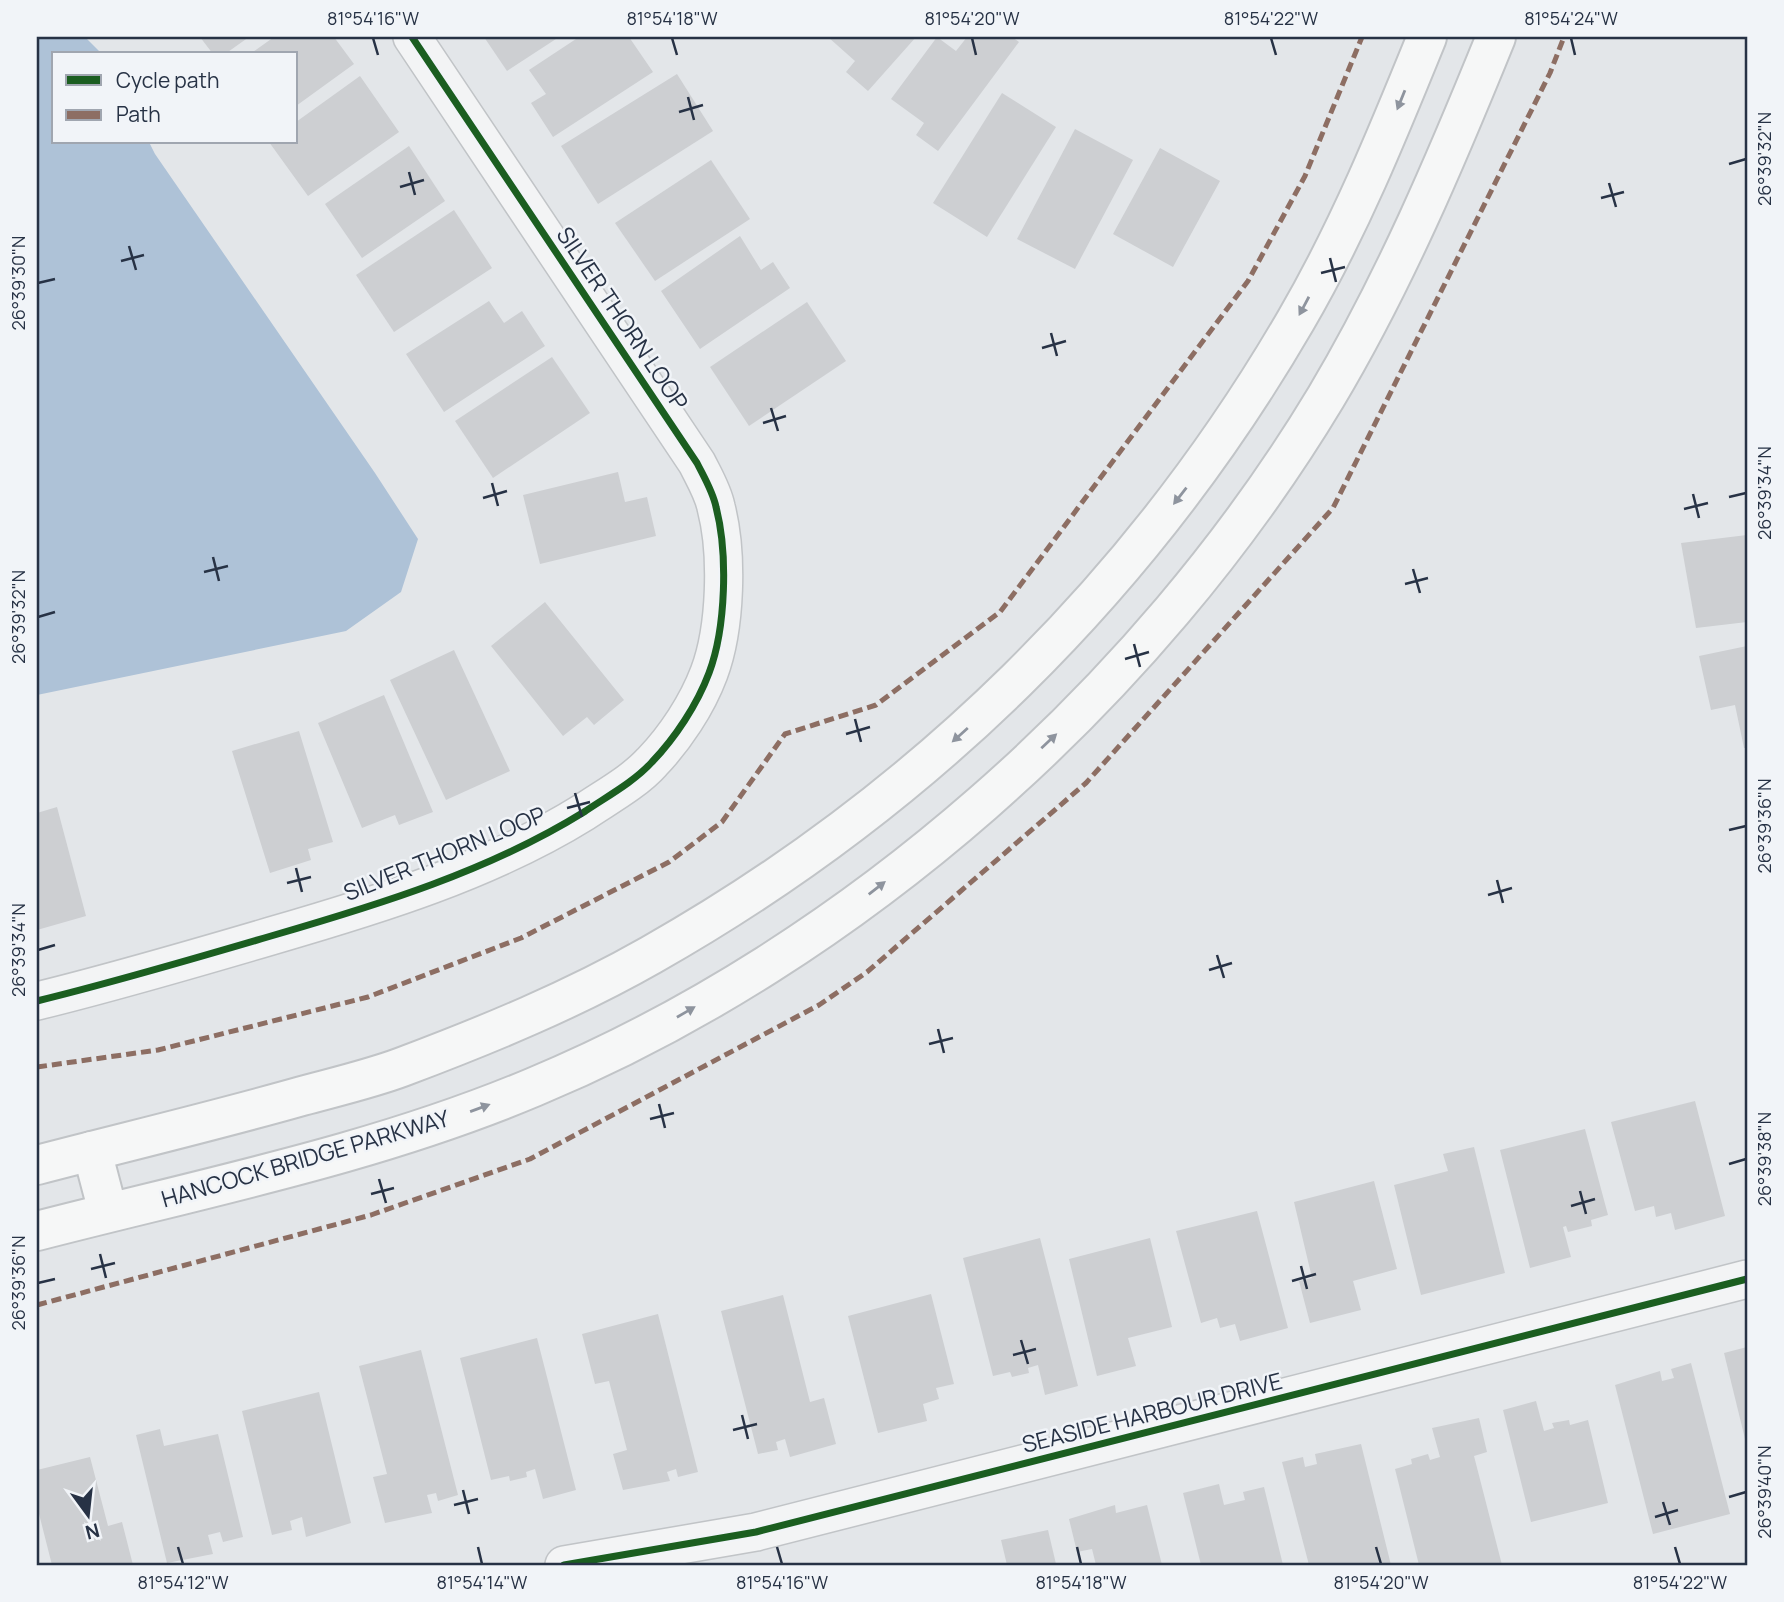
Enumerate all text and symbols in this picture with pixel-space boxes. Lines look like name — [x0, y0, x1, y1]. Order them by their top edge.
text: 81°54'16"W — [327, 6, 419, 30]
text: 81°54'18"W — [626, 6, 718, 30]
text: 81°54'20"W — [924, 6, 1020, 30]
text: 81°54'22"W — [1224, 6, 1318, 30]
text: 81°54'24"W — [1524, 6, 1618, 30]
legend — [52, 52, 298, 144]
text: Cycle path — [116, 66, 219, 94]
one-way arrow — [1396, 90, 1407, 111]
text: Path — [116, 100, 161, 128]
text: 26°39'32"N — [1752, 112, 1776, 206]
street label: SILVER THORN LOOP — [550, 220, 696, 416]
text: 26°39'30"N — [6, 236, 30, 330]
one-way arrow — [1298, 296, 1310, 315]
text: 26°39'34"N — [1752, 446, 1776, 540]
one-way arrow — [1173, 487, 1187, 505]
text: 26°39'32"N — [6, 570, 30, 664]
one-way arrow — [951, 727, 969, 743]
one-way arrow — [1040, 733, 1057, 749]
text: 26°39'36"N — [1752, 779, 1776, 874]
street label: SILVER THORN LOOP — [338, 798, 550, 908]
one-way arrow — [867, 881, 885, 896]
text: 26°39'34"N — [6, 903, 30, 997]
one-way arrow — [677, 1006, 696, 1018]
street label: HANCOCK BRIDGE PARKWAY — [157, 1101, 453, 1214]
one-way arrow — [470, 1102, 491, 1113]
text: 26°39'38"N — [1752, 1112, 1776, 1206]
text: 26°39'36"N — [6, 1236, 30, 1331]
street label: SEASIDE HARBOUR DRIVE — [1018, 1364, 1286, 1460]
text: 26°39'40"N — [1752, 1445, 1776, 1539]
north arrow — [52, 1480, 122, 1550]
text: N — [82, 1517, 102, 1546]
text: 81°54'12"W — [137, 1570, 229, 1594]
text: 81°54'14"W — [437, 1570, 528, 1594]
text: 81°54'16"W — [736, 1570, 828, 1594]
text: 81°54'18"W — [1035, 1570, 1127, 1594]
text: 81°54'20"W — [1333, 1570, 1429, 1594]
text: 81°54'22"W — [1633, 1570, 1727, 1594]

